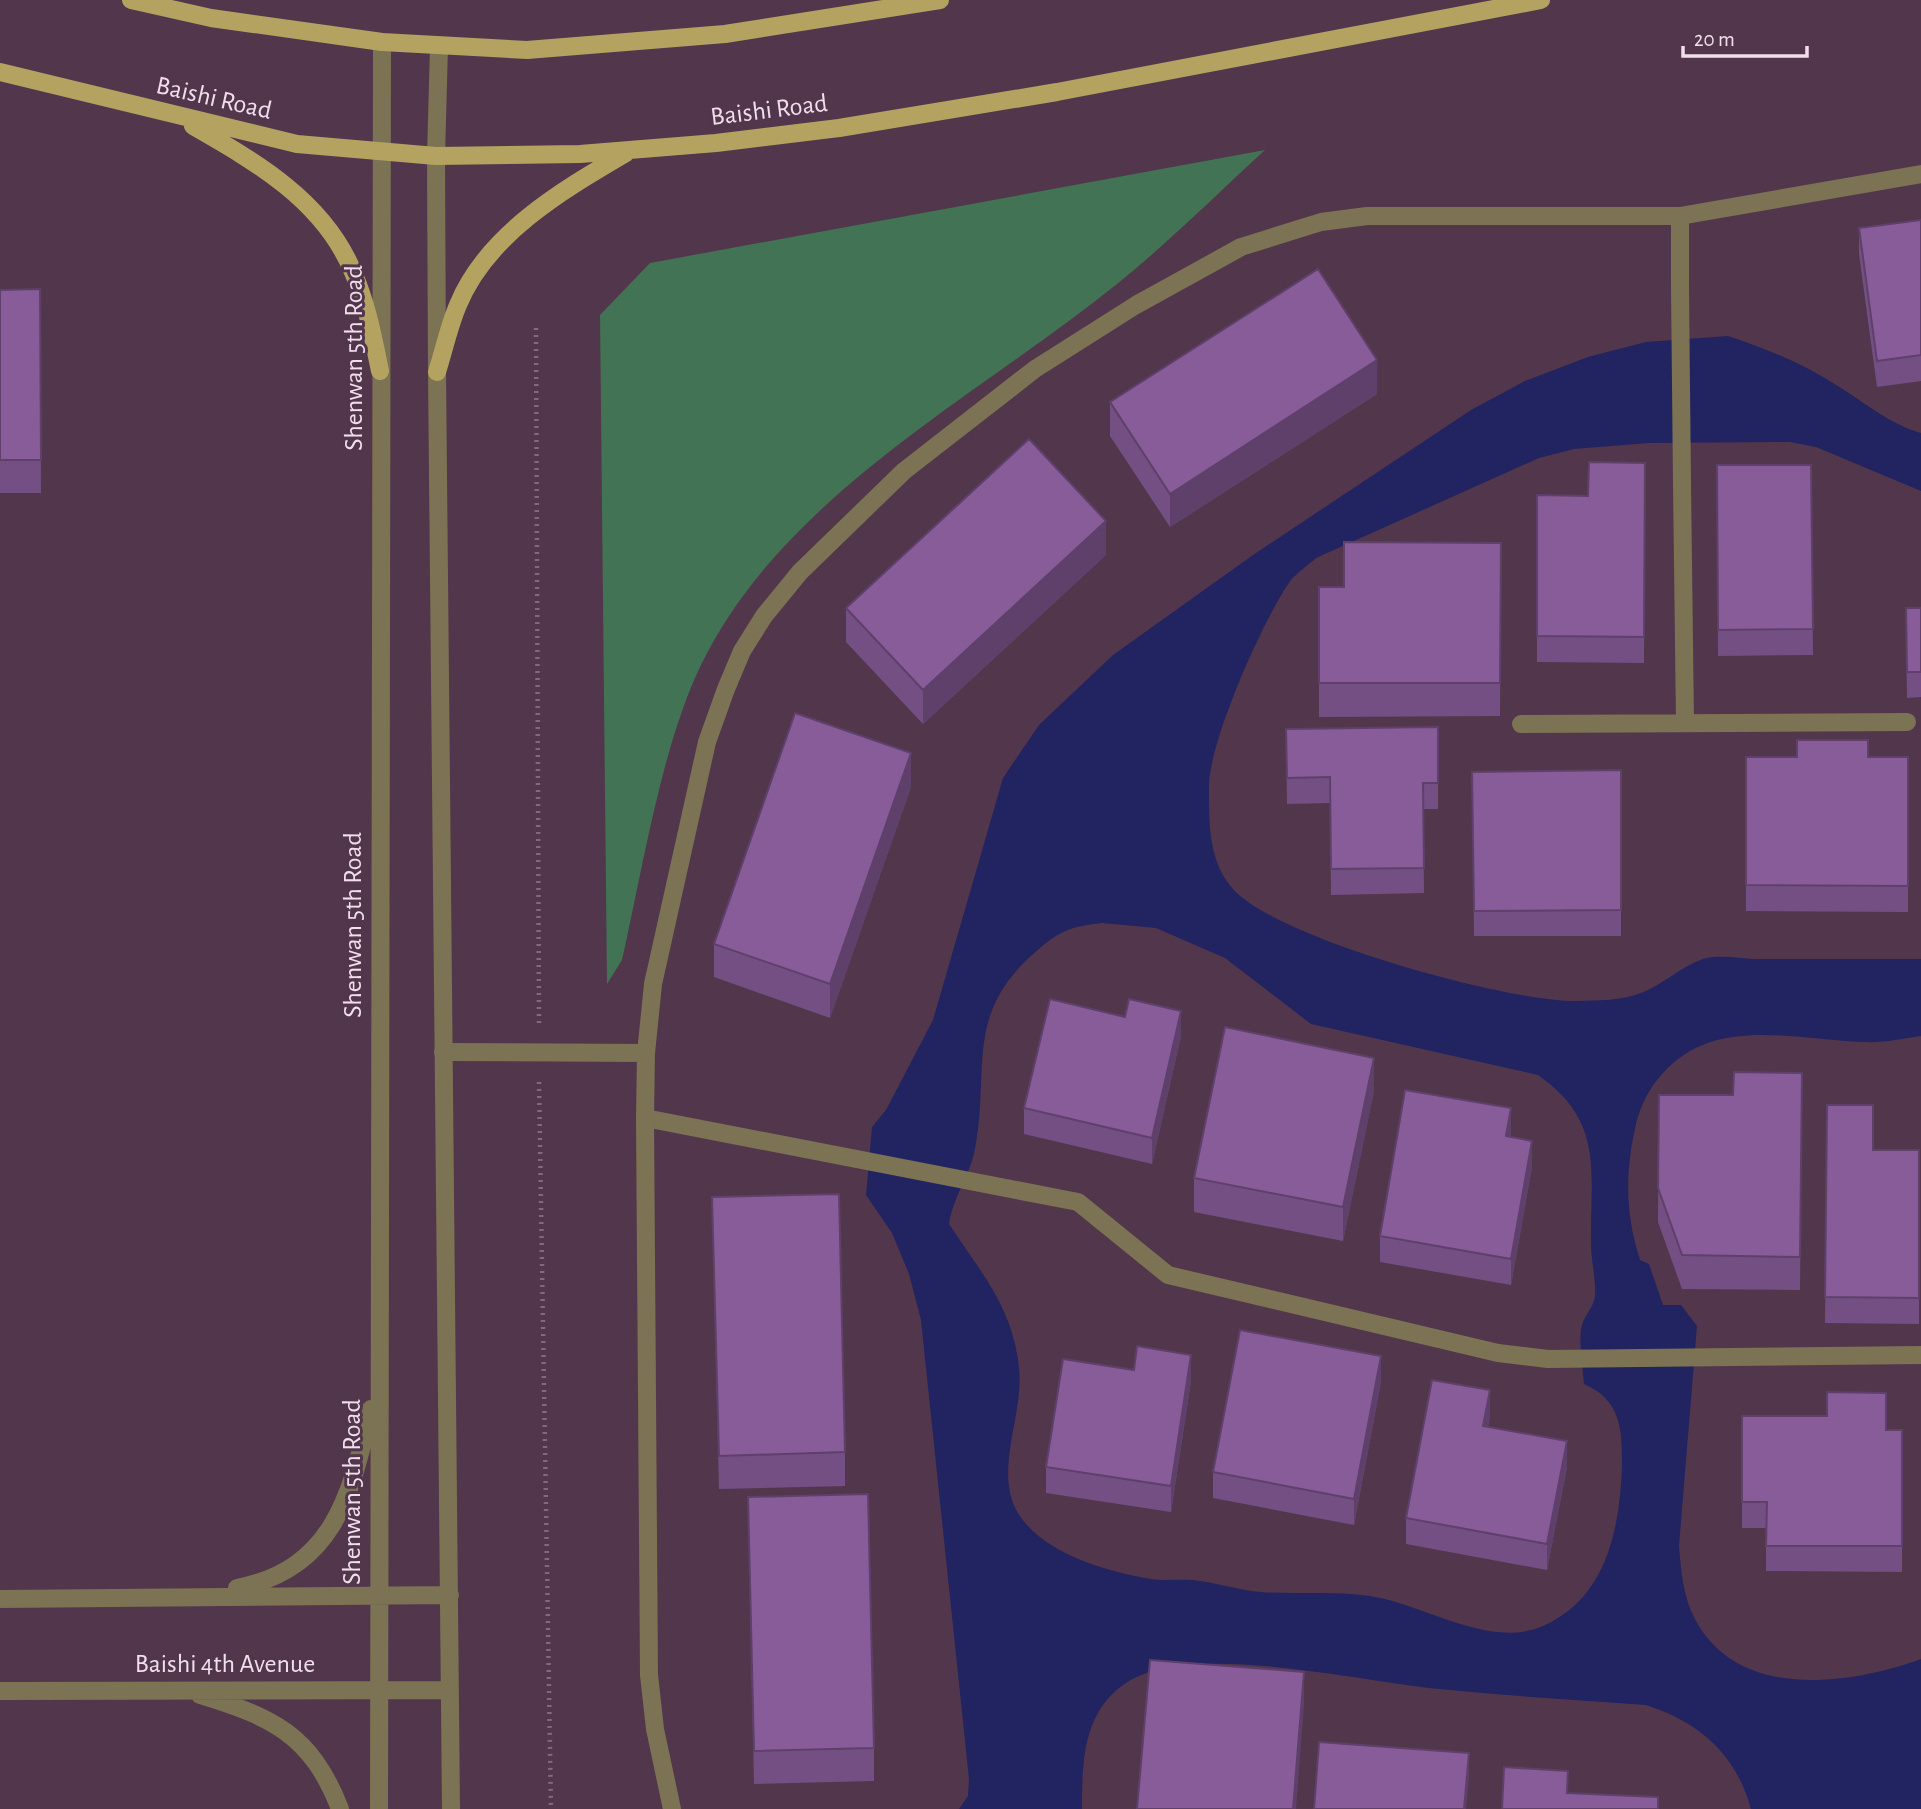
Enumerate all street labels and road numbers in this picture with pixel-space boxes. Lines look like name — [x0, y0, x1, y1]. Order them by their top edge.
street label: Baishi Road — [154, 72, 274, 124]
street label: Baishi Road — [709, 90, 829, 130]
street label: Shenwan 5th Road — [341, 265, 367, 451]
street label: Shenwan 5th Road — [340, 832, 366, 1018]
street label: Shenwan 5th Road — [339, 1399, 365, 1585]
street label: Baishi 4th Avenue — [135, 1651, 315, 1677]

